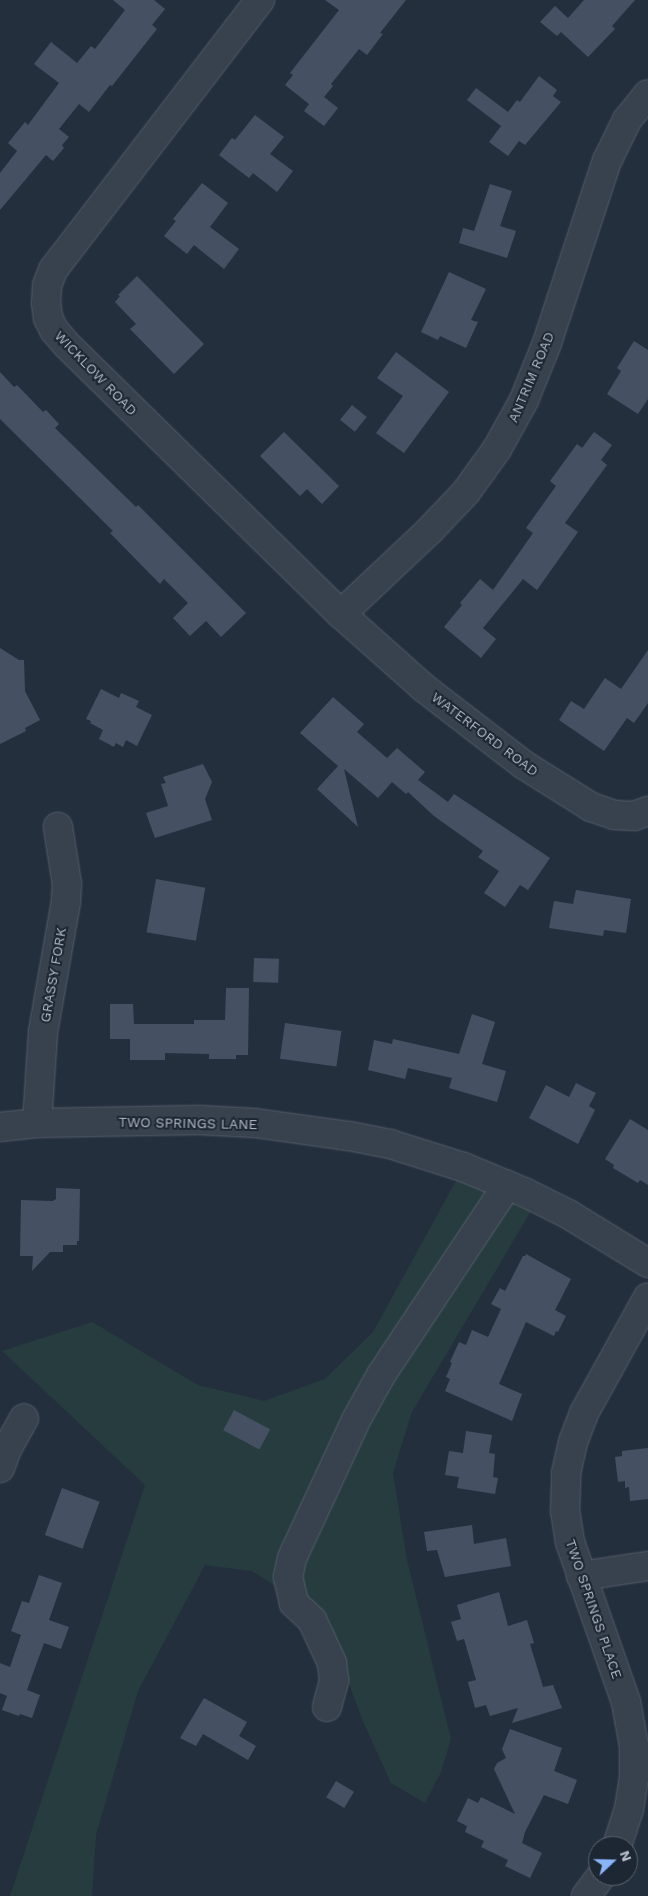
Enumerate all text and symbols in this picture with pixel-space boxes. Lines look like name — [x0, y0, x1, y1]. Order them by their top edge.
street label: WICKLOW ROAD — [51, 327, 141, 419]
street label: ANTRIM ROAD — [504, 329, 558, 425]
street label: WATERFORD ROAD — [428, 688, 542, 780]
street label: GRASSY FORK — [36, 926, 70, 1024]
street label: TWO SPRINGS LANE — [118, 1113, 258, 1133]
street label: TWO SPRINGS PLACE — [562, 1537, 626, 1681]
north arrow — [588, 1836, 638, 1886]
text: N — [617, 1848, 635, 1864]

